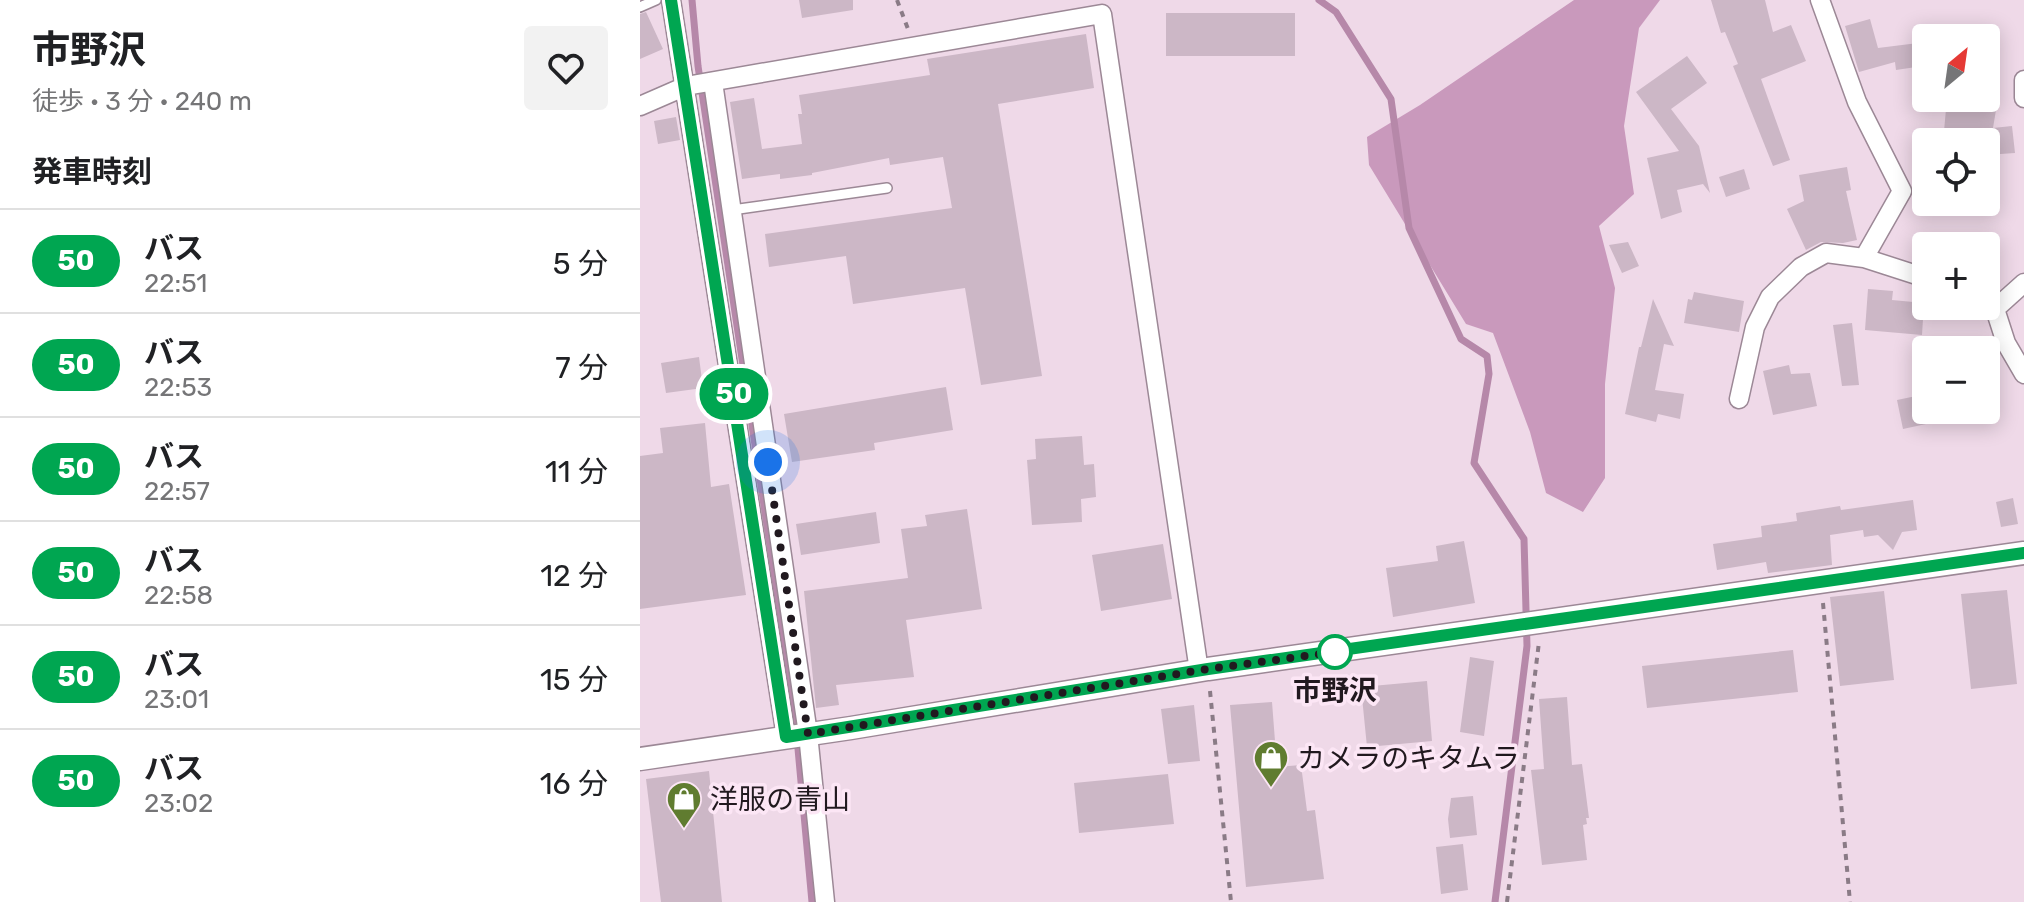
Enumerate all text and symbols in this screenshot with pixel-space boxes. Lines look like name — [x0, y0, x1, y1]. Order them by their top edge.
north arrow — [1912, 24, 2000, 112]
map controls — [1912, 24, 2000, 424]
button: heart — [524, 26, 608, 110]
text: 市野沢 — [32, 27, 146, 73]
text: 徒歩 · 3 分 · 240 m — [32, 86, 252, 117]
button: locate — [1912, 128, 2000, 216]
text: 発車時刻 — [32, 154, 152, 190]
text: バス — [144, 231, 204, 267]
button: + — [1912, 232, 2000, 320]
text: 50 — [57, 244, 95, 277]
text: 5 分 — [553, 246, 608, 282]
text: 22:51 — [144, 268, 207, 299]
text: バス — [144, 335, 204, 371]
button: − — [1912, 336, 2000, 424]
text: 50 — [57, 348, 95, 381]
text: 7 分 — [555, 350, 608, 386]
line badge: 50 — [698, 368, 770, 420]
text: 22:53 — [144, 372, 212, 403]
text: 50 — [715, 377, 753, 410]
text: バス — [144, 439, 204, 475]
your location — [748, 442, 788, 482]
text: 50 — [57, 452, 95, 485]
text: 11 分 — [545, 454, 608, 490]
text: 22:57 — [144, 476, 210, 507]
text: バス — [144, 543, 204, 579]
text: 50 — [57, 556, 95, 589]
text: 12 分 — [540, 558, 608, 594]
text: 22:58 — [144, 580, 213, 611]
marker: 市野沢 — [1318, 635, 1352, 669]
text: バス — [144, 647, 204, 683]
text: 50 — [57, 660, 95, 693]
text: 15 分 — [540, 662, 608, 698]
place label: 市野沢 — [1293, 674, 1377, 707]
text: 23:01 — [144, 684, 209, 715]
shop icon: カメラのキタムラ — [1252, 739, 1290, 789]
place label: カメラのキタムラ — [1297, 742, 1520, 775]
text: バス — [144, 751, 204, 787]
text: 50 — [57, 764, 95, 797]
text: 16 分 — [540, 766, 608, 802]
shop icon: 洋服の青山 — [665, 780, 703, 830]
place label: 洋服の青山 — [710, 783, 850, 816]
text: 23:02 — [144, 788, 213, 819]

